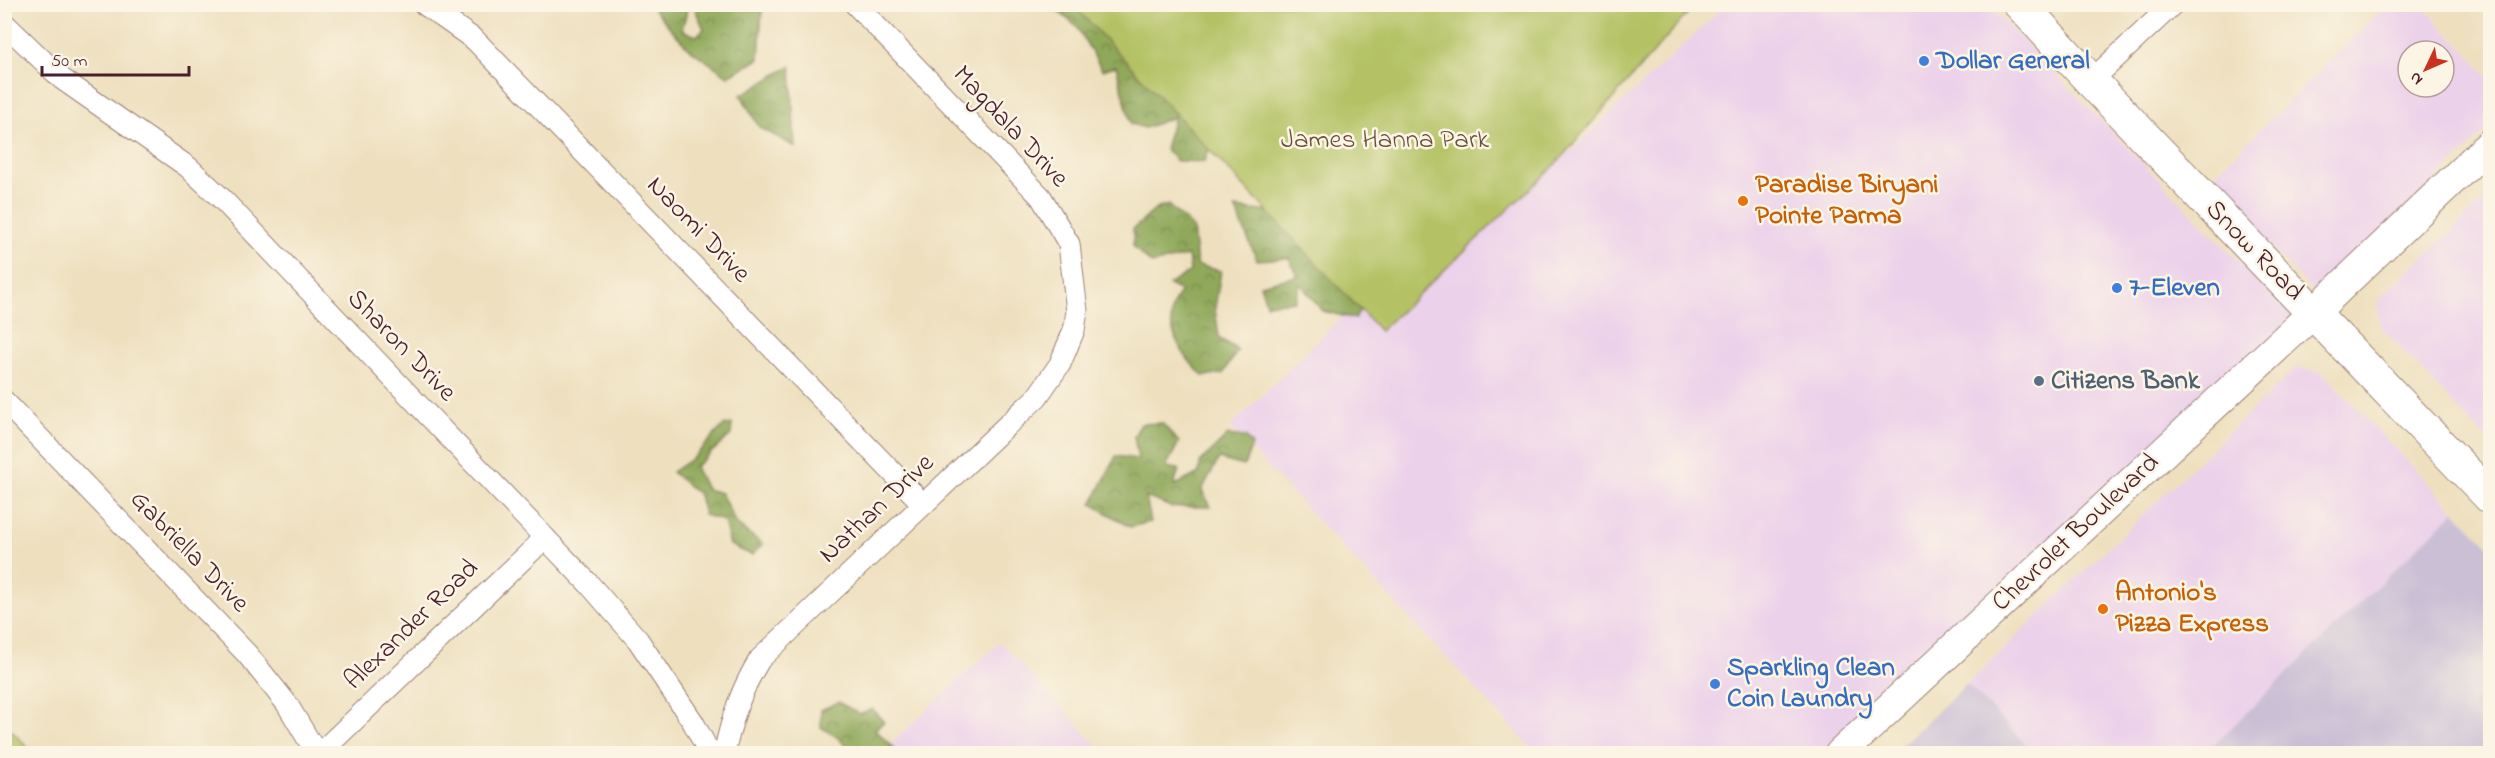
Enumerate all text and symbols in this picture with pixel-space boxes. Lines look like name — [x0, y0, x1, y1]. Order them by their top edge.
scale bar — [42, 39, 189, 77]
north arrow — [2396, 39, 2456, 99]
place label: Dollar General — [1934, 42, 2090, 81]
text: 50 m — [51, 49, 88, 75]
marker: Dollar General — [1917, 54, 1931, 68]
street label: Magdala Drive — [943, 57, 1078, 198]
text: N — [2404, 66, 2429, 90]
park label: James Hanna Park — [1281, 121, 1489, 160]
place label: Paradise Biryani Pointe Parma — [1755, 166, 1938, 236]
street label: Naomi Drive — [637, 168, 760, 293]
street label: Snow Road — [2196, 191, 2312, 311]
marker: Paradise Biryani Pointe Parma — [1736, 194, 1750, 208]
place label: 7-Eleven — [2129, 269, 2220, 308]
street label: Sharon Drive — [337, 281, 466, 412]
marker: 7-Eleven — [2110, 281, 2124, 295]
place label: Citizens Bank — [2051, 362, 2201, 401]
marker: Citizens Bank — [2032, 374, 2046, 388]
street label: Nathan Drive — [810, 444, 944, 573]
street label: Chevrolet Boulevard — [1983, 445, 2169, 621]
street label: Gabriella Drive — [120, 482, 258, 623]
street label: Alexander Road — [336, 550, 488, 700]
place label: Antonio's Pizza Express — [2115, 574, 2269, 644]
marker: Antonio's Pizza Express — [2096, 602, 2110, 616]
place label: Sparkling Clean Coin Laundry — [1727, 649, 1895, 719]
marker: Sparkling Clean Coin Laundry — [1708, 677, 1722, 691]

